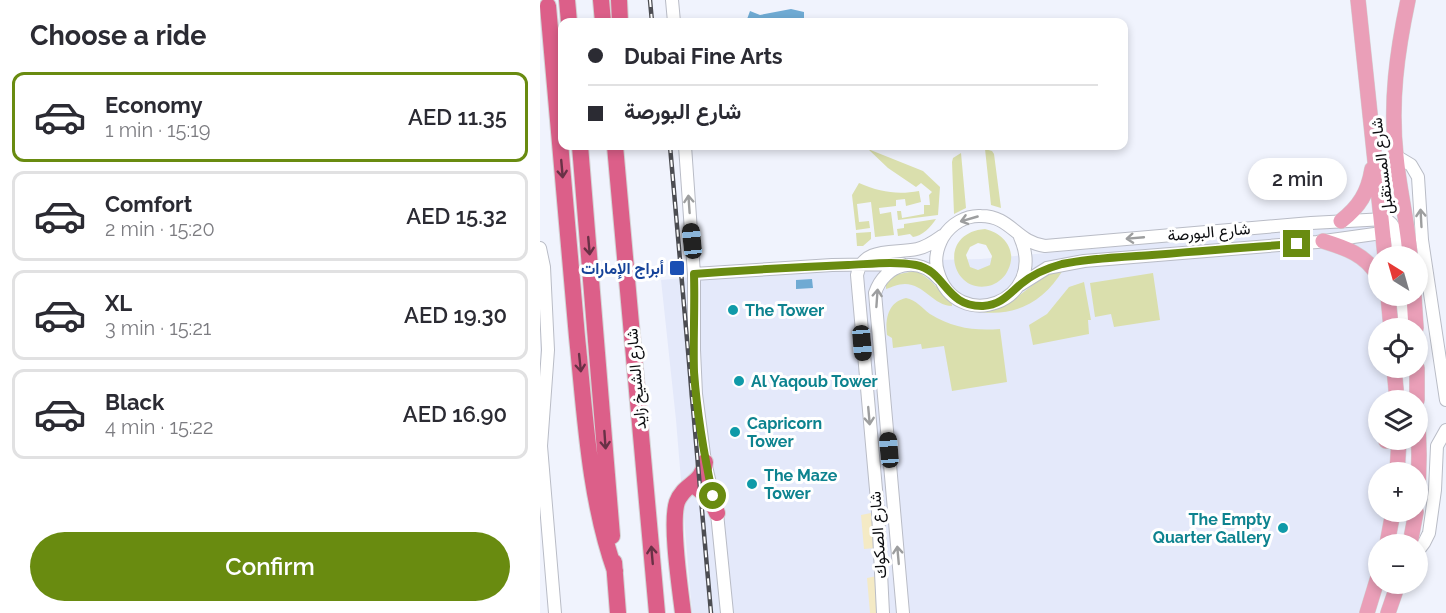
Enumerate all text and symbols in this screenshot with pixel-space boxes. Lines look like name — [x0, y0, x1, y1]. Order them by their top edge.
text: Choose a ride — [30, 20, 206, 51]
text: Dubai Fine Arts — [624, 43, 783, 69]
icon: car — [33, 90, 87, 144]
text: Economy — [105, 92, 203, 118]
text: شارع البورصة — [624, 98, 741, 124]
text: AED 11.35 — [408, 104, 507, 130]
street label: شارع المستقبل — [1367, 116, 1399, 216]
text: 1 min · 15:19 — [105, 118, 211, 142]
callout: 2 min — [1248, 157, 1347, 199]
one-way arrow — [557, 159, 568, 179]
text: 2 min — [1272, 167, 1323, 191]
icon: car — [33, 189, 87, 243]
text: Comfort — [105, 191, 192, 217]
one-way arrow — [683, 195, 694, 215]
text: AED 15.32 — [406, 203, 507, 229]
one-way arrow — [1415, 208, 1426, 228]
one-way arrow — [960, 214, 979, 225]
text: 2 min · 15:20 — [105, 217, 215, 241]
street label: شارع البورصة — [1167, 219, 1251, 247]
car — [681, 222, 703, 260]
route end — [1283, 230, 1310, 257]
one-way arrow — [1125, 233, 1145, 244]
one-way arrow — [584, 235, 595, 255]
north arrow — [1368, 246, 1428, 306]
map controls — [1368, 246, 1428, 594]
place label: أبراج الإمارات — [581, 259, 664, 279]
marker: أبراج الإمارات — [668, 259, 686, 277]
icon: car — [33, 288, 87, 342]
one-way arrow — [871, 288, 882, 308]
text: XL — [105, 290, 132, 316]
place label: The Tower — [745, 301, 824, 320]
text: AED 19.30 — [404, 302, 507, 328]
marker: The Tower — [726, 303, 740, 317]
text: 3 min · 15:21 — [105, 316, 211, 340]
button: locate — [1368, 318, 1428, 378]
car — [851, 324, 873, 362]
street label: شارع الشيخ زايد — [622, 327, 652, 430]
one-way arrow — [575, 353, 586, 373]
place label: Al Yaqoub Tower — [751, 372, 878, 391]
marker: Al Yaqoub Tower — [732, 374, 746, 388]
icon: car — [33, 387, 87, 441]
text: Black — [105, 389, 164, 415]
button: layers — [1368, 390, 1428, 450]
text: AED 16.90 — [403, 401, 507, 427]
one-way arrow — [864, 406, 875, 426]
place label: Capricorn Tower — [747, 414, 822, 451]
text: 4 min · 15:22 — [105, 415, 213, 439]
marker: Capricorn Tower — [728, 425, 742, 439]
one-way arrow — [600, 430, 611, 449]
car — [878, 431, 900, 469]
button: + — [1368, 462, 1428, 522]
place label: The Maze Tower — [764, 466, 838, 503]
marker: The Maze Tower — [745, 477, 759, 491]
route start — [699, 482, 726, 509]
street label: شارع الصكوك — [865, 490, 893, 579]
place label: The Empty Quarter Gallery — [1153, 510, 1271, 547]
marker: The Empty Quarter Gallery — [1276, 521, 1290, 535]
button: Confirm — [30, 532, 510, 601]
button: − — [1368, 534, 1428, 594]
one-way arrow — [646, 545, 657, 565]
one-way arrow — [892, 545, 903, 565]

